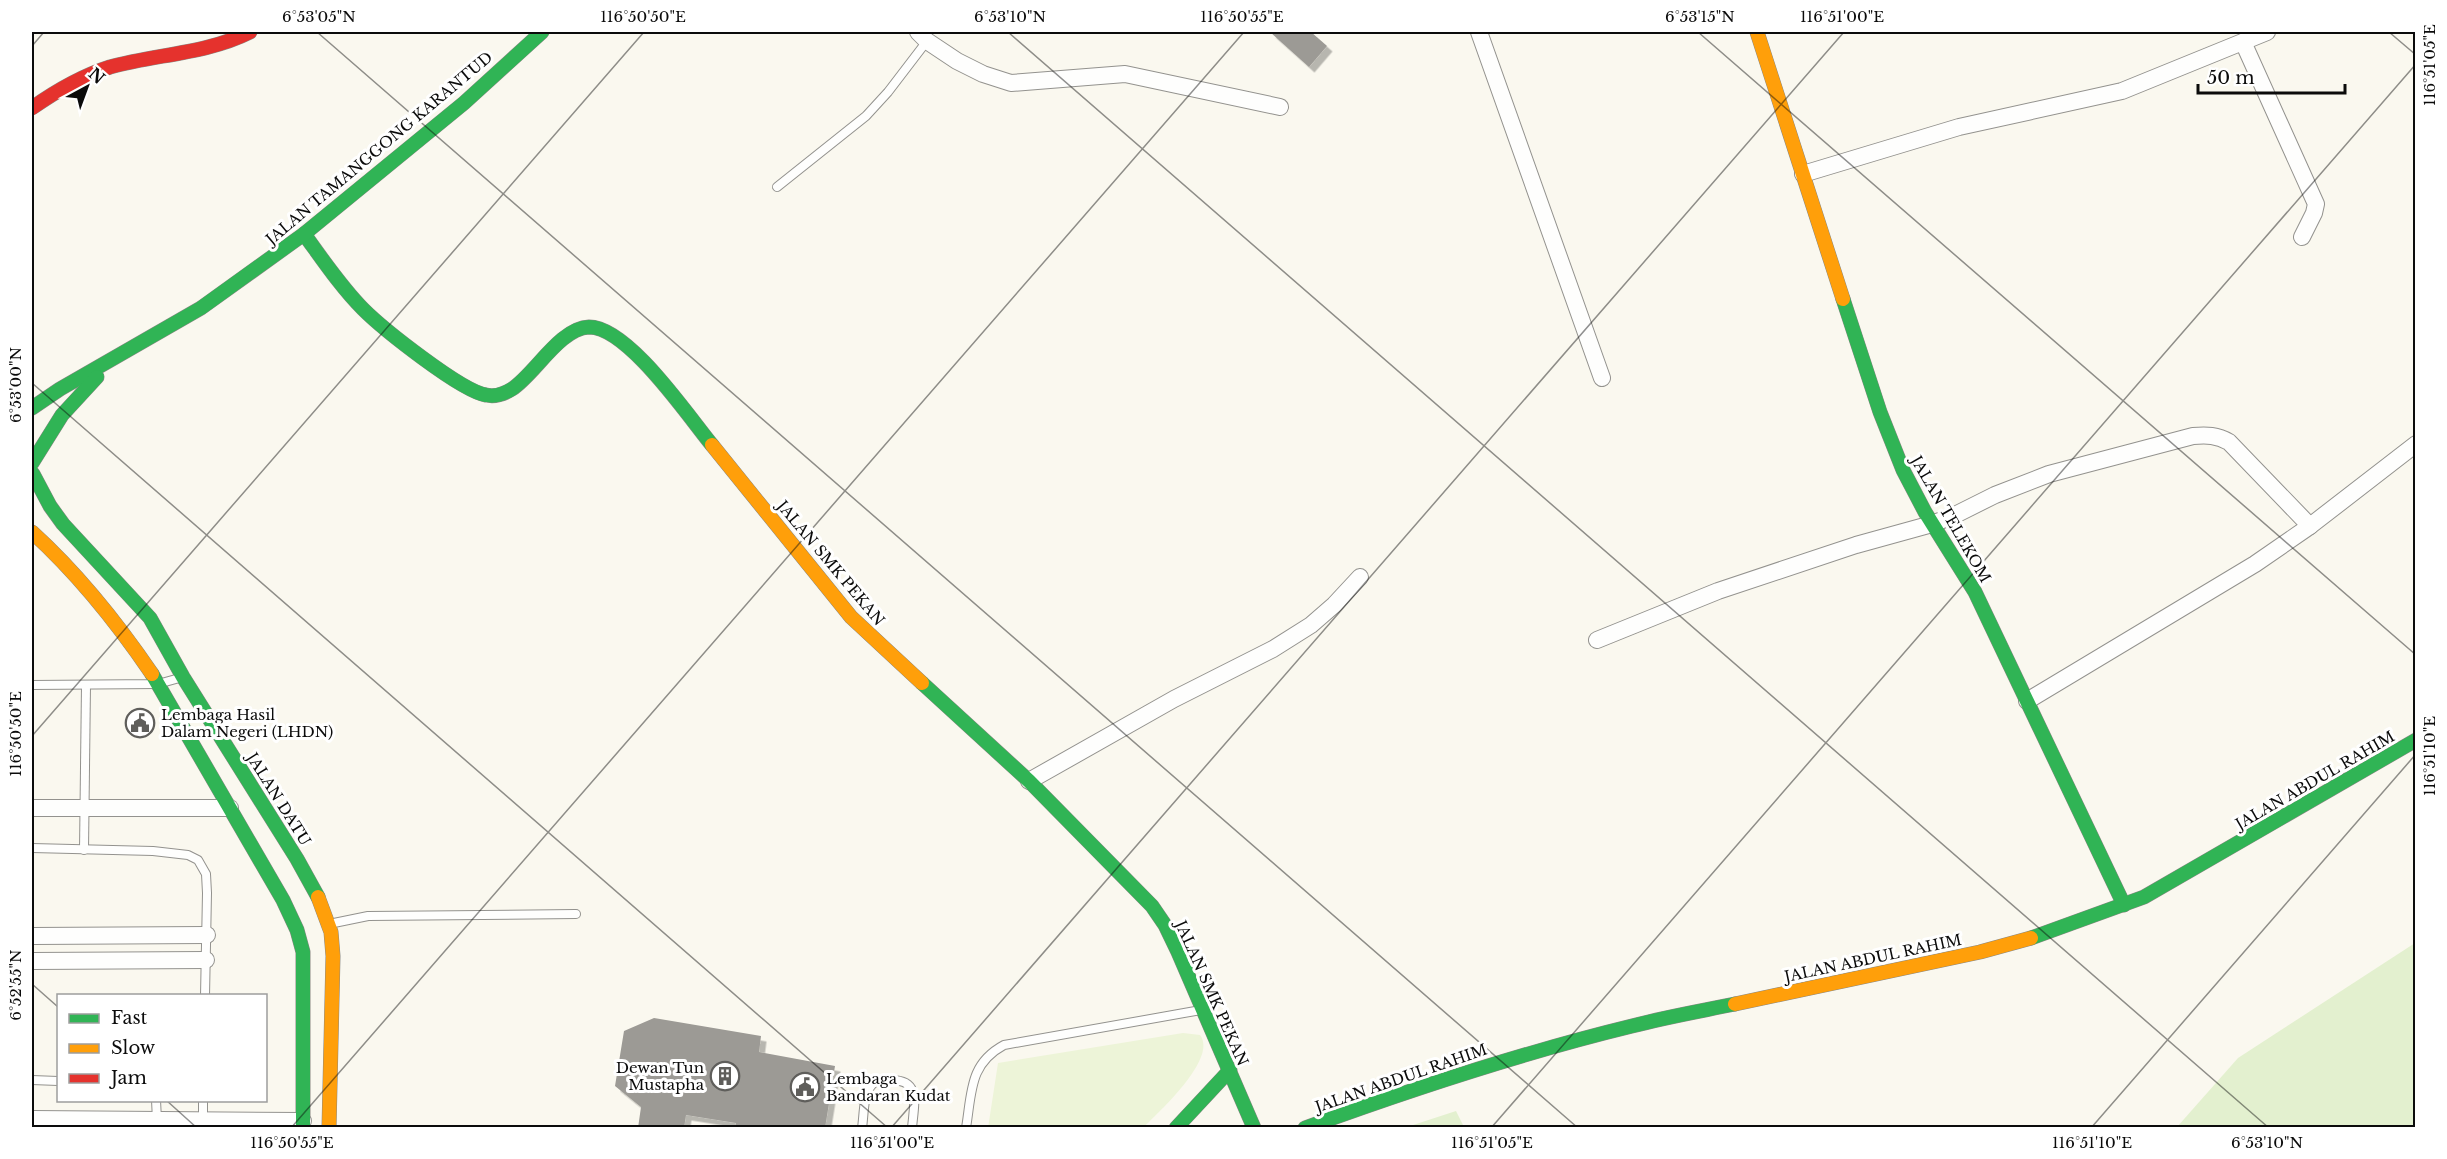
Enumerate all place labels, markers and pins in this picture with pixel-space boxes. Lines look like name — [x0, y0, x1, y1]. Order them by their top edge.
place label: Lembaga Hasil Dalam Negeri (LHDN) — [161, 705, 333, 741]
public building icon: Lembaga Hasil Dalam Negeri (LHDN) — [124, 707, 156, 739]
place label: Dewan Tun Mustapha — [616, 1058, 705, 1094]
building icon: Dewan Tun Mustapha — [709, 1060, 741, 1092]
place label: Lembaga Bandaran Kudat — [826, 1069, 951, 1105]
public building icon: Lembaga Bandaran Kudat — [789, 1071, 821, 1103]

